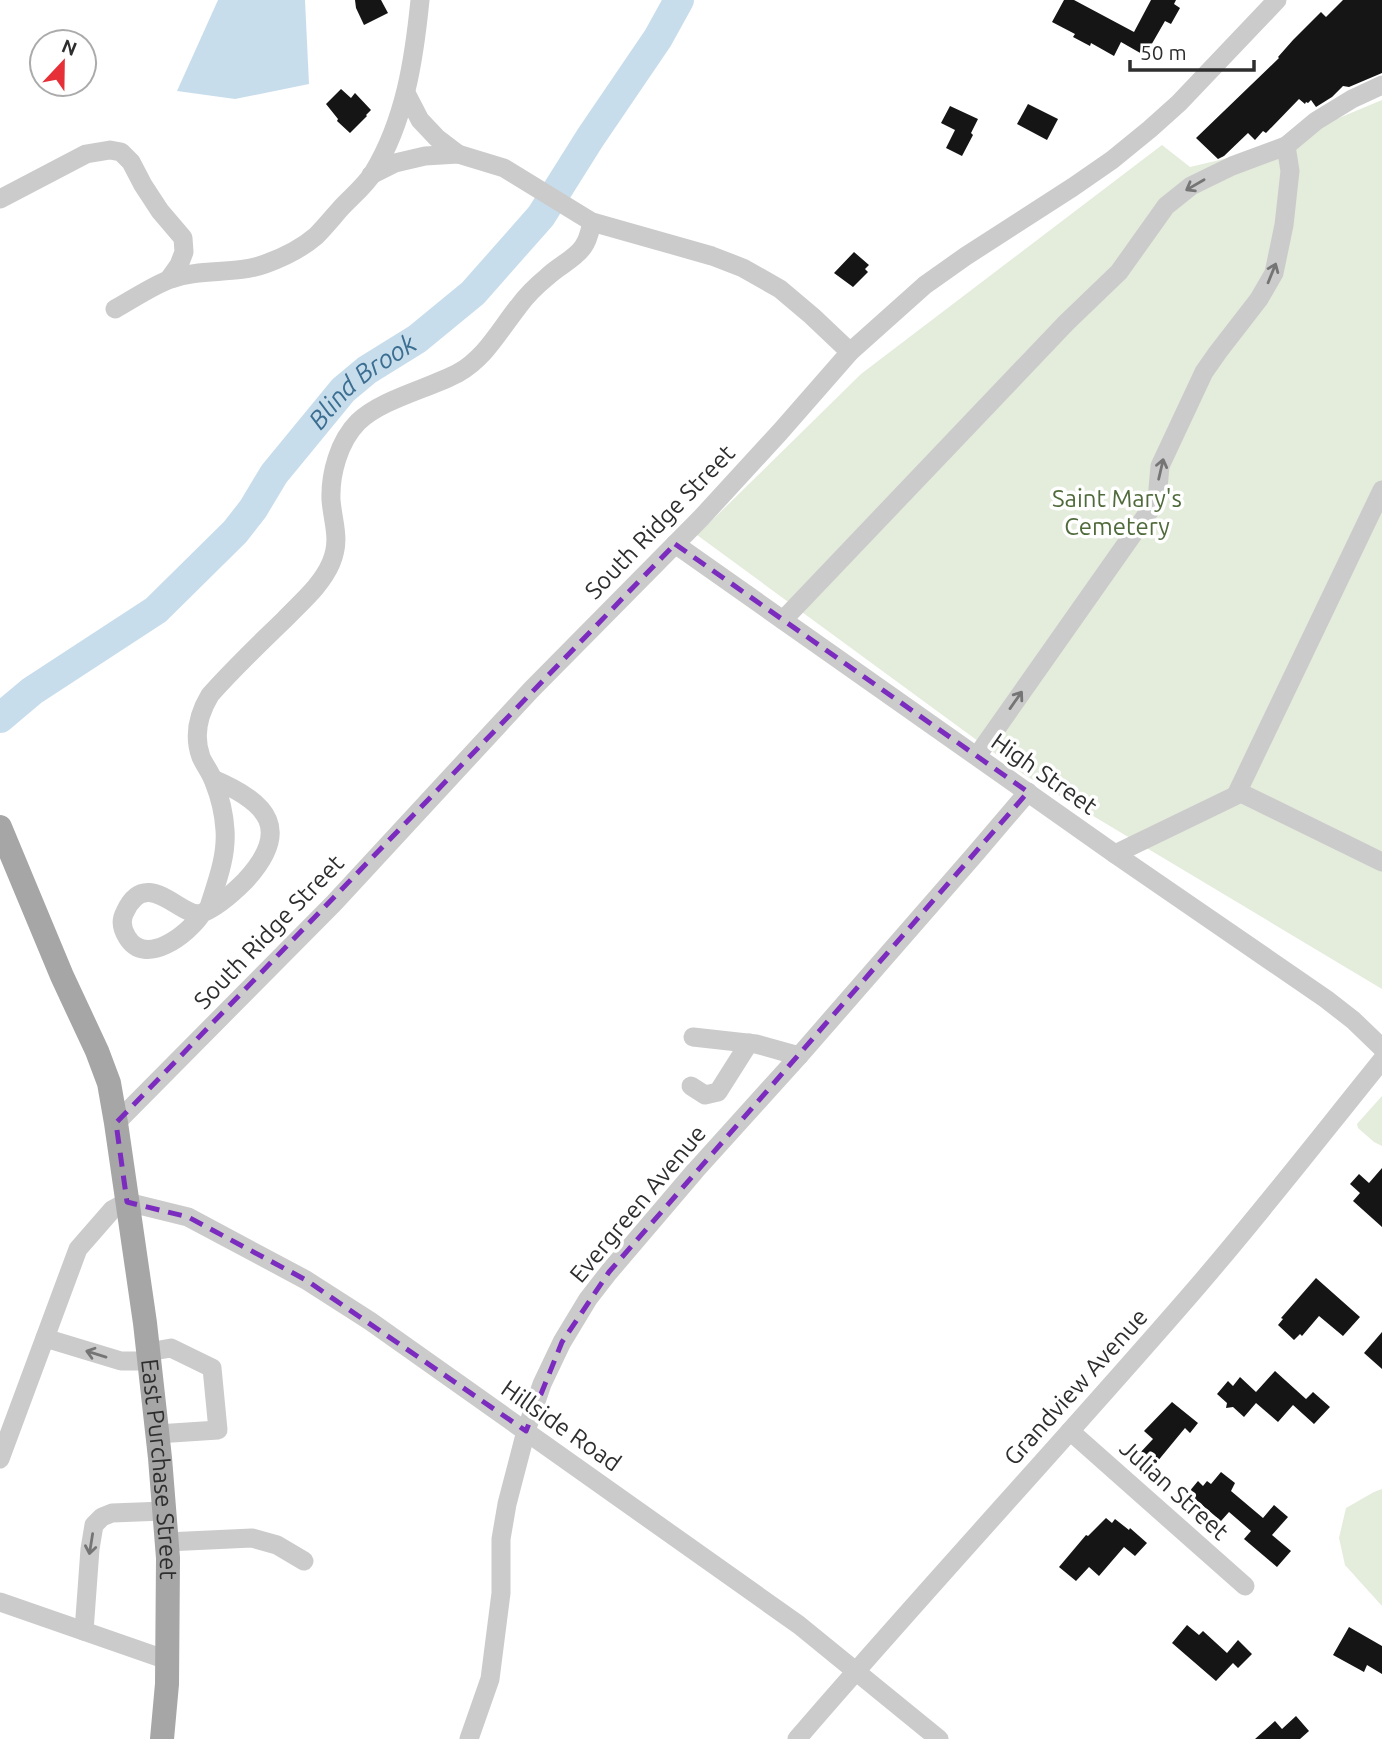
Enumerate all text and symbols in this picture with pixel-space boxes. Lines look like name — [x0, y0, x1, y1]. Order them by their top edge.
north arrow — [28, 28, 98, 98]
scale bar — [1130, 28, 1254, 72]
text: N — [59, 34, 80, 60]
text: 50 m — [1140, 40, 1187, 64]
one-way arrow — [1186, 178, 1206, 192]
one-way arrow — [1267, 262, 1280, 284]
water label: Blind Brook — [302, 328, 422, 434]
street label: South Ridge Street — [579, 439, 740, 604]
one-way arrow — [1155, 458, 1168, 480]
park label: Saint Mary's Cemetery — [1052, 485, 1182, 540]
one-way arrow — [1009, 691, 1023, 710]
street label: High Street — [986, 727, 1103, 820]
street label: South Ridge Street — [188, 849, 349, 1014]
street label: Evergreen Avenue — [564, 1120, 711, 1288]
street label: Grandview Avenue — [998, 1303, 1153, 1470]
one-way arrow — [86, 1346, 108, 1359]
street label: East Purchase Street — [136, 1357, 182, 1580]
street label: Hillside Road — [496, 1375, 626, 1477]
street label: Julian Street — [1115, 1434, 1234, 1546]
one-way arrow — [84, 1532, 97, 1555]

